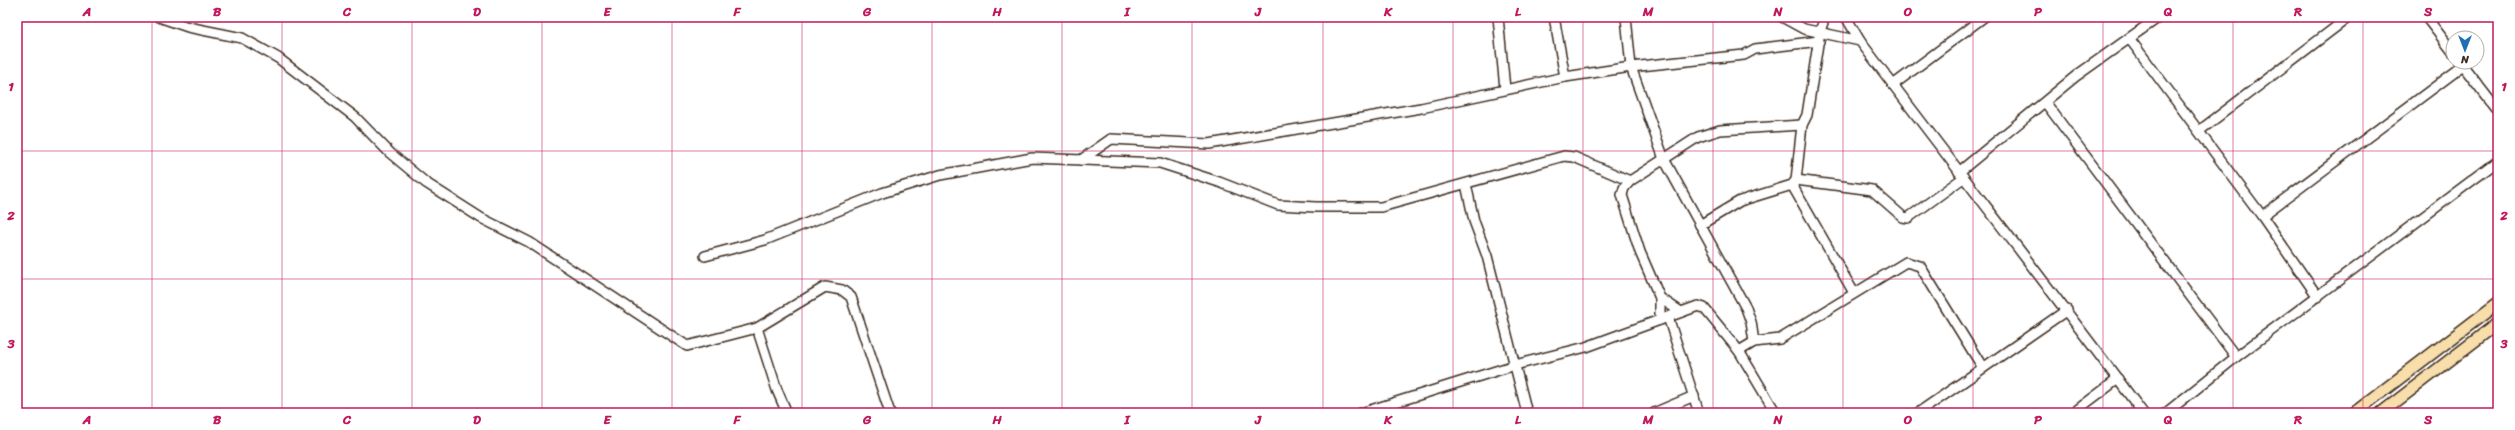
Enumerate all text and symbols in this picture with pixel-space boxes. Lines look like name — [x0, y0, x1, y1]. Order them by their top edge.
text: A — [82, 0, 91, 23]
text: B — [213, 0, 222, 23]
text: C — [342, 0, 352, 23]
text: D — [473, 0, 481, 23]
text: E — [603, 0, 612, 23]
text: F — [732, 0, 741, 23]
text: G — [862, 0, 872, 23]
text: H — [991, 0, 1002, 23]
text: I — [1123, 0, 1131, 23]
text: J — [1254, 0, 1262, 23]
text: K — [1383, 0, 1393, 23]
text: L — [1515, 0, 1522, 23]
text: M — [1642, 0, 1654, 23]
text: N — [1772, 0, 1783, 23]
text: O — [1903, 0, 1913, 23]
text: P — [2034, 0, 2042, 23]
text: Q — [2163, 0, 2173, 23]
text: R — [2293, 0, 2302, 23]
text: S — [2423, 0, 2433, 23]
north arrow — [2445, 30, 2485, 70]
text: N — [2461, 50, 2470, 69]
text: 1 — [8, 75, 14, 98]
text: 1 — [2501, 75, 2507, 98]
text: 2 — [6, 204, 15, 227]
text: 2 — [2499, 204, 2508, 227]
text: 3 — [6, 332, 15, 355]
text: 3 — [2499, 332, 2508, 355]
text: A — [82, 408, 91, 430]
text: B — [213, 408, 222, 430]
text: C — [342, 408, 352, 430]
text: D — [473, 408, 481, 430]
text: E — [603, 408, 612, 430]
text: F — [732, 408, 741, 430]
text: G — [862, 408, 872, 430]
text: H — [991, 408, 1002, 430]
text: I — [1123, 408, 1131, 430]
text: J — [1254, 408, 1262, 430]
text: K — [1383, 408, 1393, 430]
text: L — [1515, 408, 1522, 430]
text: M — [1642, 408, 1654, 430]
text: N — [1772, 408, 1783, 430]
text: O — [1903, 408, 1913, 430]
text: P — [2034, 408, 2042, 430]
text: Q — [2163, 408, 2173, 430]
text: R — [2293, 408, 2302, 430]
text: S — [2423, 408, 2433, 430]

